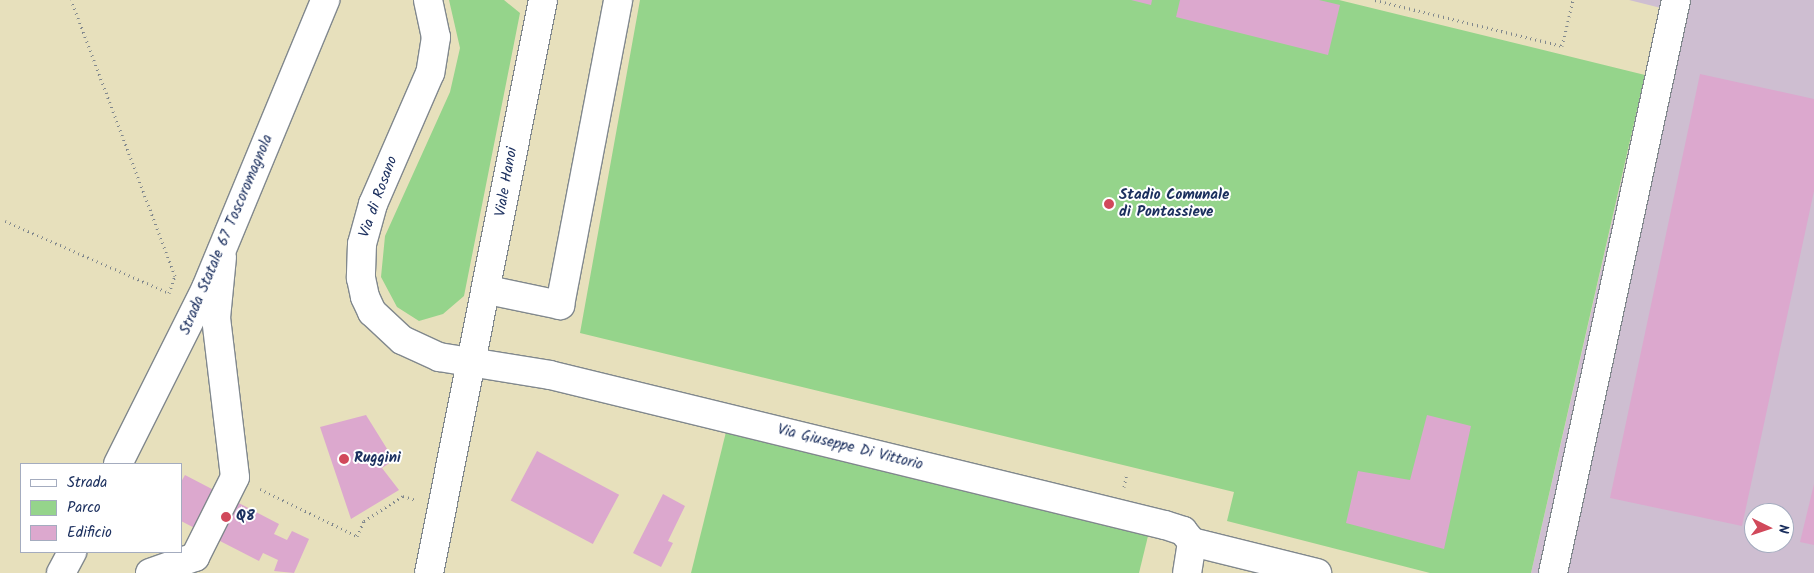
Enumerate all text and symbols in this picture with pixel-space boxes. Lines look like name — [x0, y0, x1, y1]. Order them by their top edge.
street label: Strada Statale 67 Toscoromagnola — [177, 132, 277, 338]
street label: Viale Hanoi — [492, 146, 522, 218]
street label: Via di Rosano — [356, 154, 402, 240]
place label: Stadio Comunale di Pontassieve — [1119, 186, 1229, 221]
marker: Stadio Comunale di Pontassieve — [1103, 198, 1115, 210]
street label: Via Giuseppe Di Vittorio — [775, 421, 925, 475]
place label: Ruggini — [354, 450, 401, 468]
marker: Ruggini — [338, 453, 350, 465]
legend — [20, 463, 182, 553]
text: Strada — [67, 471, 107, 495]
text: Parco — [67, 496, 101, 520]
north arrow — [1744, 503, 1794, 553]
place label: Q8 — [236, 508, 255, 526]
marker: Q8 — [220, 511, 232, 523]
text: Edificio — [67, 521, 112, 545]
text: N — [1772, 524, 1794, 534]

